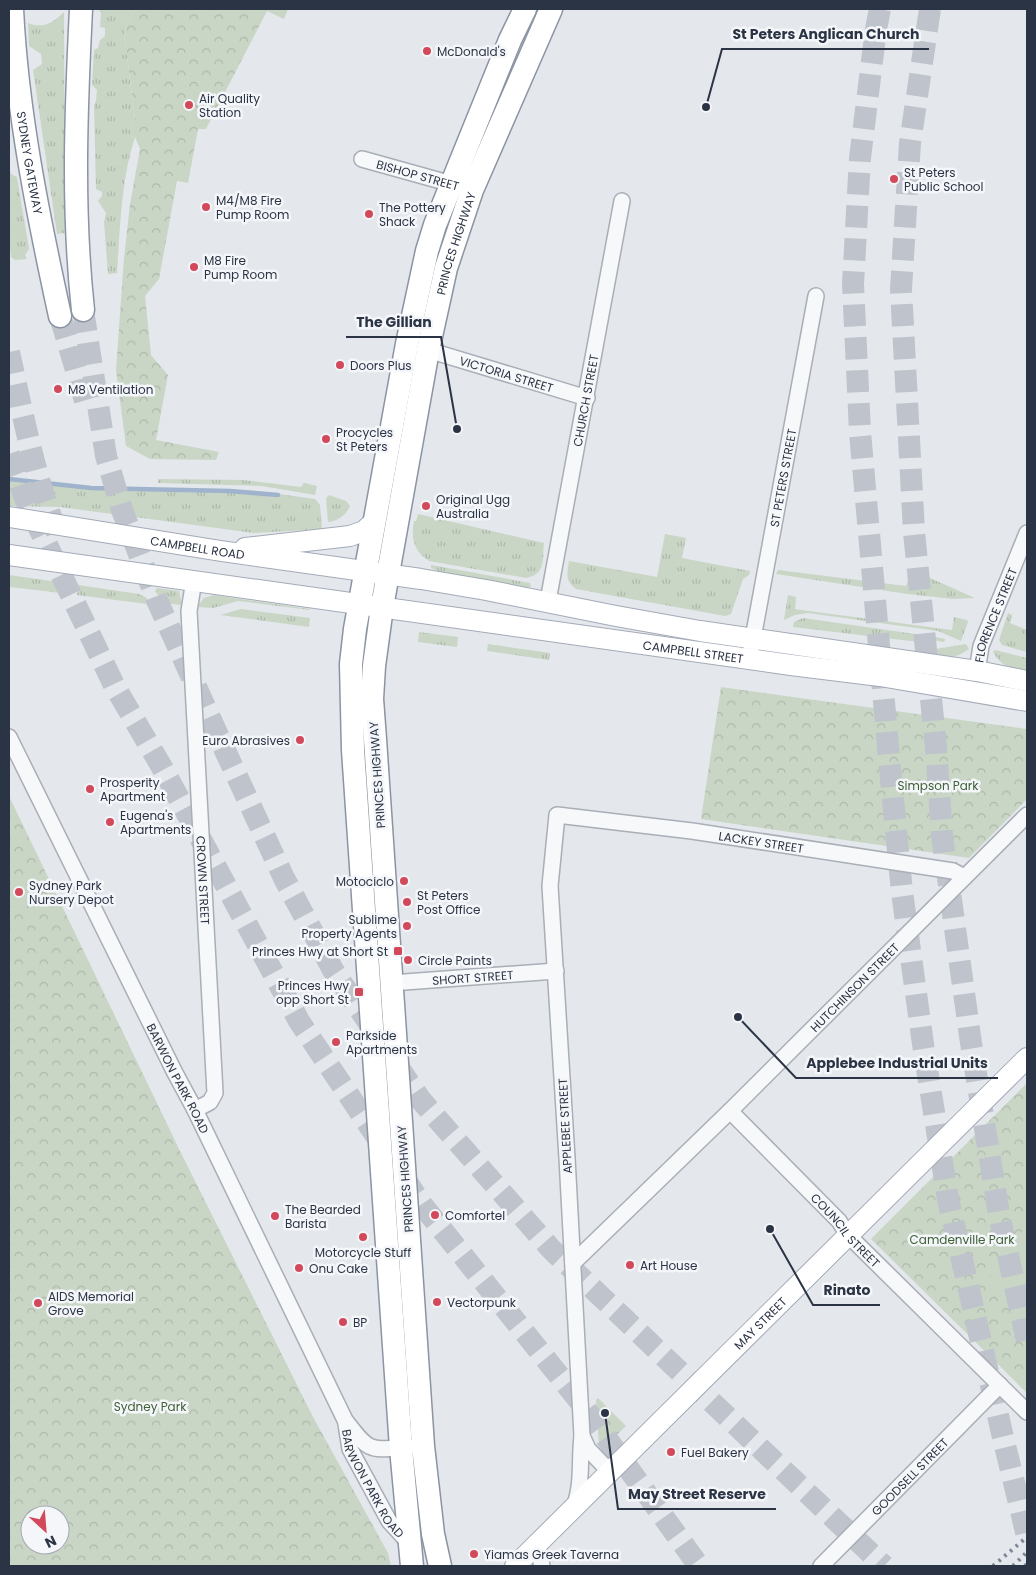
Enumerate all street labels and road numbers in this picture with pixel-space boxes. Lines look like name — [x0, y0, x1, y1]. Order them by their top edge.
street label: SYDNEY GATEWAY — [13, 110, 47, 216]
street label: BISHOP STREET — [375, 155, 462, 194]
street label: PRINCES HIGHWAY — [432, 190, 479, 296]
street label: VICTORIA STREET — [457, 351, 556, 396]
street label: CHURCH STREET — [568, 352, 602, 448]
street label: ST PETERS STREET — [765, 427, 800, 528]
street label: CAMPBELL ROAD — [149, 531, 246, 563]
street label: FLORENCE STREET — [970, 564, 1021, 664]
street label: CAMPBELL STREET — [642, 636, 745, 667]
street label: PRINCES HIGHWAY — [365, 721, 389, 829]
street label: LACKEY STREET — [718, 827, 805, 857]
street label: CROWN STREET — [193, 835, 214, 926]
street label: HUTCHINSON STREET — [806, 939, 903, 1035]
street label: SHORT STREET — [432, 966, 515, 988]
street label: BARWON PARK ROAD — [143, 1020, 214, 1136]
street label: APPLEBEE STREET — [554, 1077, 576, 1174]
street label: PRINCES HIGHWAY — [393, 1125, 417, 1233]
street label: COUNCIL STREET — [807, 1189, 884, 1271]
street label: MAY STREET — [730, 1293, 791, 1353]
street label: BARWON PARK ROAD — [338, 1428, 408, 1541]
street label: GOODSELL STREET — [867, 1433, 952, 1519]

